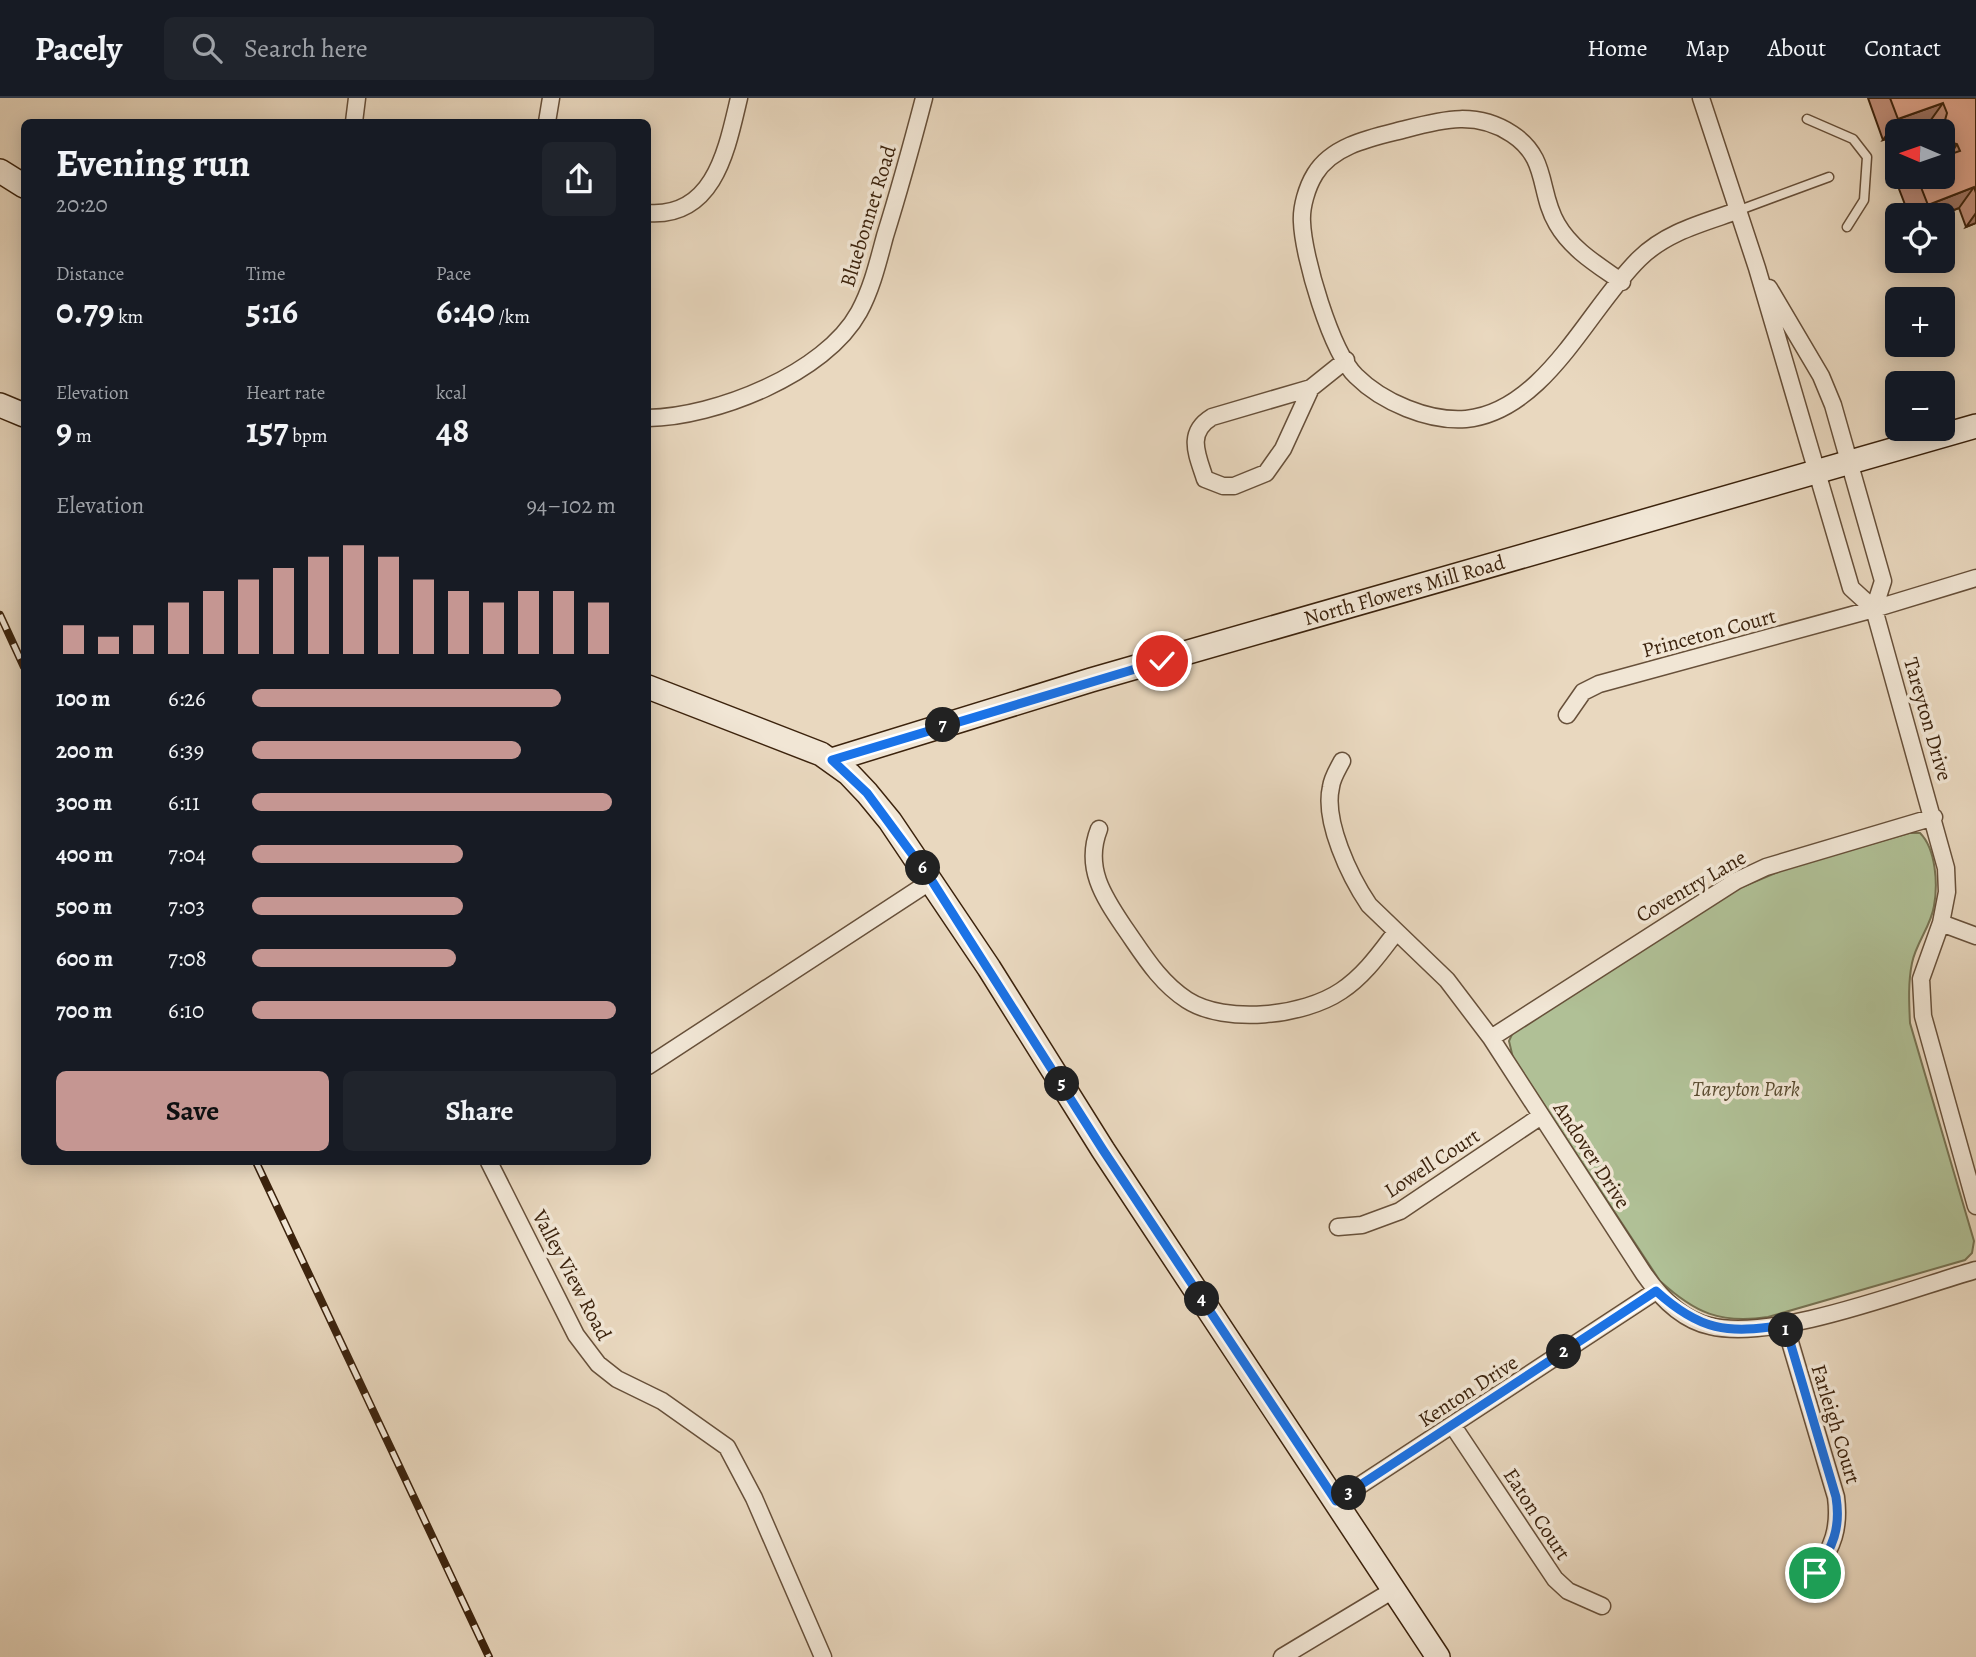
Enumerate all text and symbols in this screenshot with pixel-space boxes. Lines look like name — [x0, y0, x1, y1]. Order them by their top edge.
search box — [164, 17, 654, 80]
text: Pacely — [35, 26, 122, 71]
icon: search — [188, 29, 226, 67]
text: Search here — [244, 31, 368, 66]
text: Home — [1587, 32, 1648, 64]
text: Map — [1686, 32, 1730, 64]
text: About — [1768, 32, 1826, 64]
text: Contact — [1864, 32, 1941, 64]
north arrow — [1885, 119, 1955, 189]
map controls — [1885, 119, 1955, 441]
text: Evening run — [56, 137, 250, 189]
street label: Bluebonnet Road — [833, 141, 903, 290]
button: share — [542, 142, 616, 216]
text: 20:20 — [56, 189, 108, 220]
button: locate — [1885, 203, 1955, 273]
text: Distance — [56, 261, 124, 287]
text: Time — [246, 261, 285, 287]
text: Pace — [436, 261, 471, 287]
text: 0.79 — [56, 287, 114, 335]
text: 5:16 — [246, 287, 298, 335]
text: 6:40 — [436, 287, 495, 335]
button: + — [1885, 287, 1955, 357]
text: km — [114, 304, 143, 330]
text: /km — [495, 304, 530, 330]
button: − — [1885, 371, 1955, 441]
text: Elevation — [56, 380, 129, 406]
text: Heart rate — [246, 380, 325, 406]
text: kcal — [436, 380, 466, 406]
text: 9 — [56, 406, 72, 454]
text: 157 — [246, 406, 288, 454]
text: 48 — [436, 406, 469, 454]
text: m — [72, 423, 92, 449]
text: bpm — [288, 423, 328, 449]
text: Elevation — [56, 490, 144, 521]
text: 94–102 m — [526, 490, 616, 521]
street label: North Flowers Mill Road — [1301, 548, 1509, 632]
street label: Princeton Court — [1639, 602, 1779, 664]
pin — [1132, 631, 1192, 691]
icon: check — [1143, 642, 1181, 680]
street label: Tareyton Drive — [1897, 654, 1959, 784]
text: 100 m — [56, 683, 111, 714]
text: 6:26 — [168, 683, 206, 714]
pin: 7 — [926, 708, 960, 742]
text: 7 — [938, 711, 947, 737]
text: 200 m — [56, 735, 114, 766]
text: 6:39 — [168, 735, 204, 766]
text: 300 m — [56, 787, 112, 818]
text: 6:11 — [168, 787, 200, 818]
text: 400 m — [56, 839, 113, 870]
text: 7:04 — [168, 839, 206, 870]
street label: Coventry Lane — [1631, 843, 1751, 929]
pin: 6 — [906, 850, 940, 886]
text: 6 — [918, 854, 927, 880]
text: 500 m — [56, 891, 112, 922]
text: 7:03 — [168, 891, 205, 922]
text: 600 m — [56, 943, 113, 974]
text: 7:08 — [168, 943, 207, 974]
text: 700 m — [56, 995, 112, 1026]
text: 6:10 — [168, 995, 204, 1026]
pin: 5 — [1044, 1066, 1080, 1102]
text: 5 — [1057, 1070, 1066, 1096]
button: Save — [56, 1071, 329, 1151]
button: Share — [343, 1071, 616, 1151]
park label: Tareyton Park — [1692, 1075, 1800, 1103]
street label: Andover Drive — [1546, 1095, 1637, 1214]
street label: Lowell Court — [1379, 1122, 1485, 1204]
street label: Valley View Road — [525, 1204, 619, 1346]
pin: 4 — [1184, 1282, 1220, 1316]
text: 4 — [1197, 1285, 1206, 1311]
pin: 1 — [1768, 1312, 1803, 1348]
text: 1 — [1782, 1316, 1789, 1342]
pin: 2 — [1546, 1334, 1582, 1370]
text: 2 — [1559, 1338, 1568, 1364]
street label: Kenton Drive — [1413, 1348, 1523, 1434]
street label: Farleigh Court — [1805, 1361, 1867, 1487]
street label: Eaton Court — [1497, 1463, 1577, 1565]
pin: 3 — [1332, 1476, 1366, 1510]
text: 3 — [1344, 1479, 1353, 1505]
pin — [1785, 1543, 1845, 1603]
icon: arrive — [1796, 1554, 1834, 1592]

